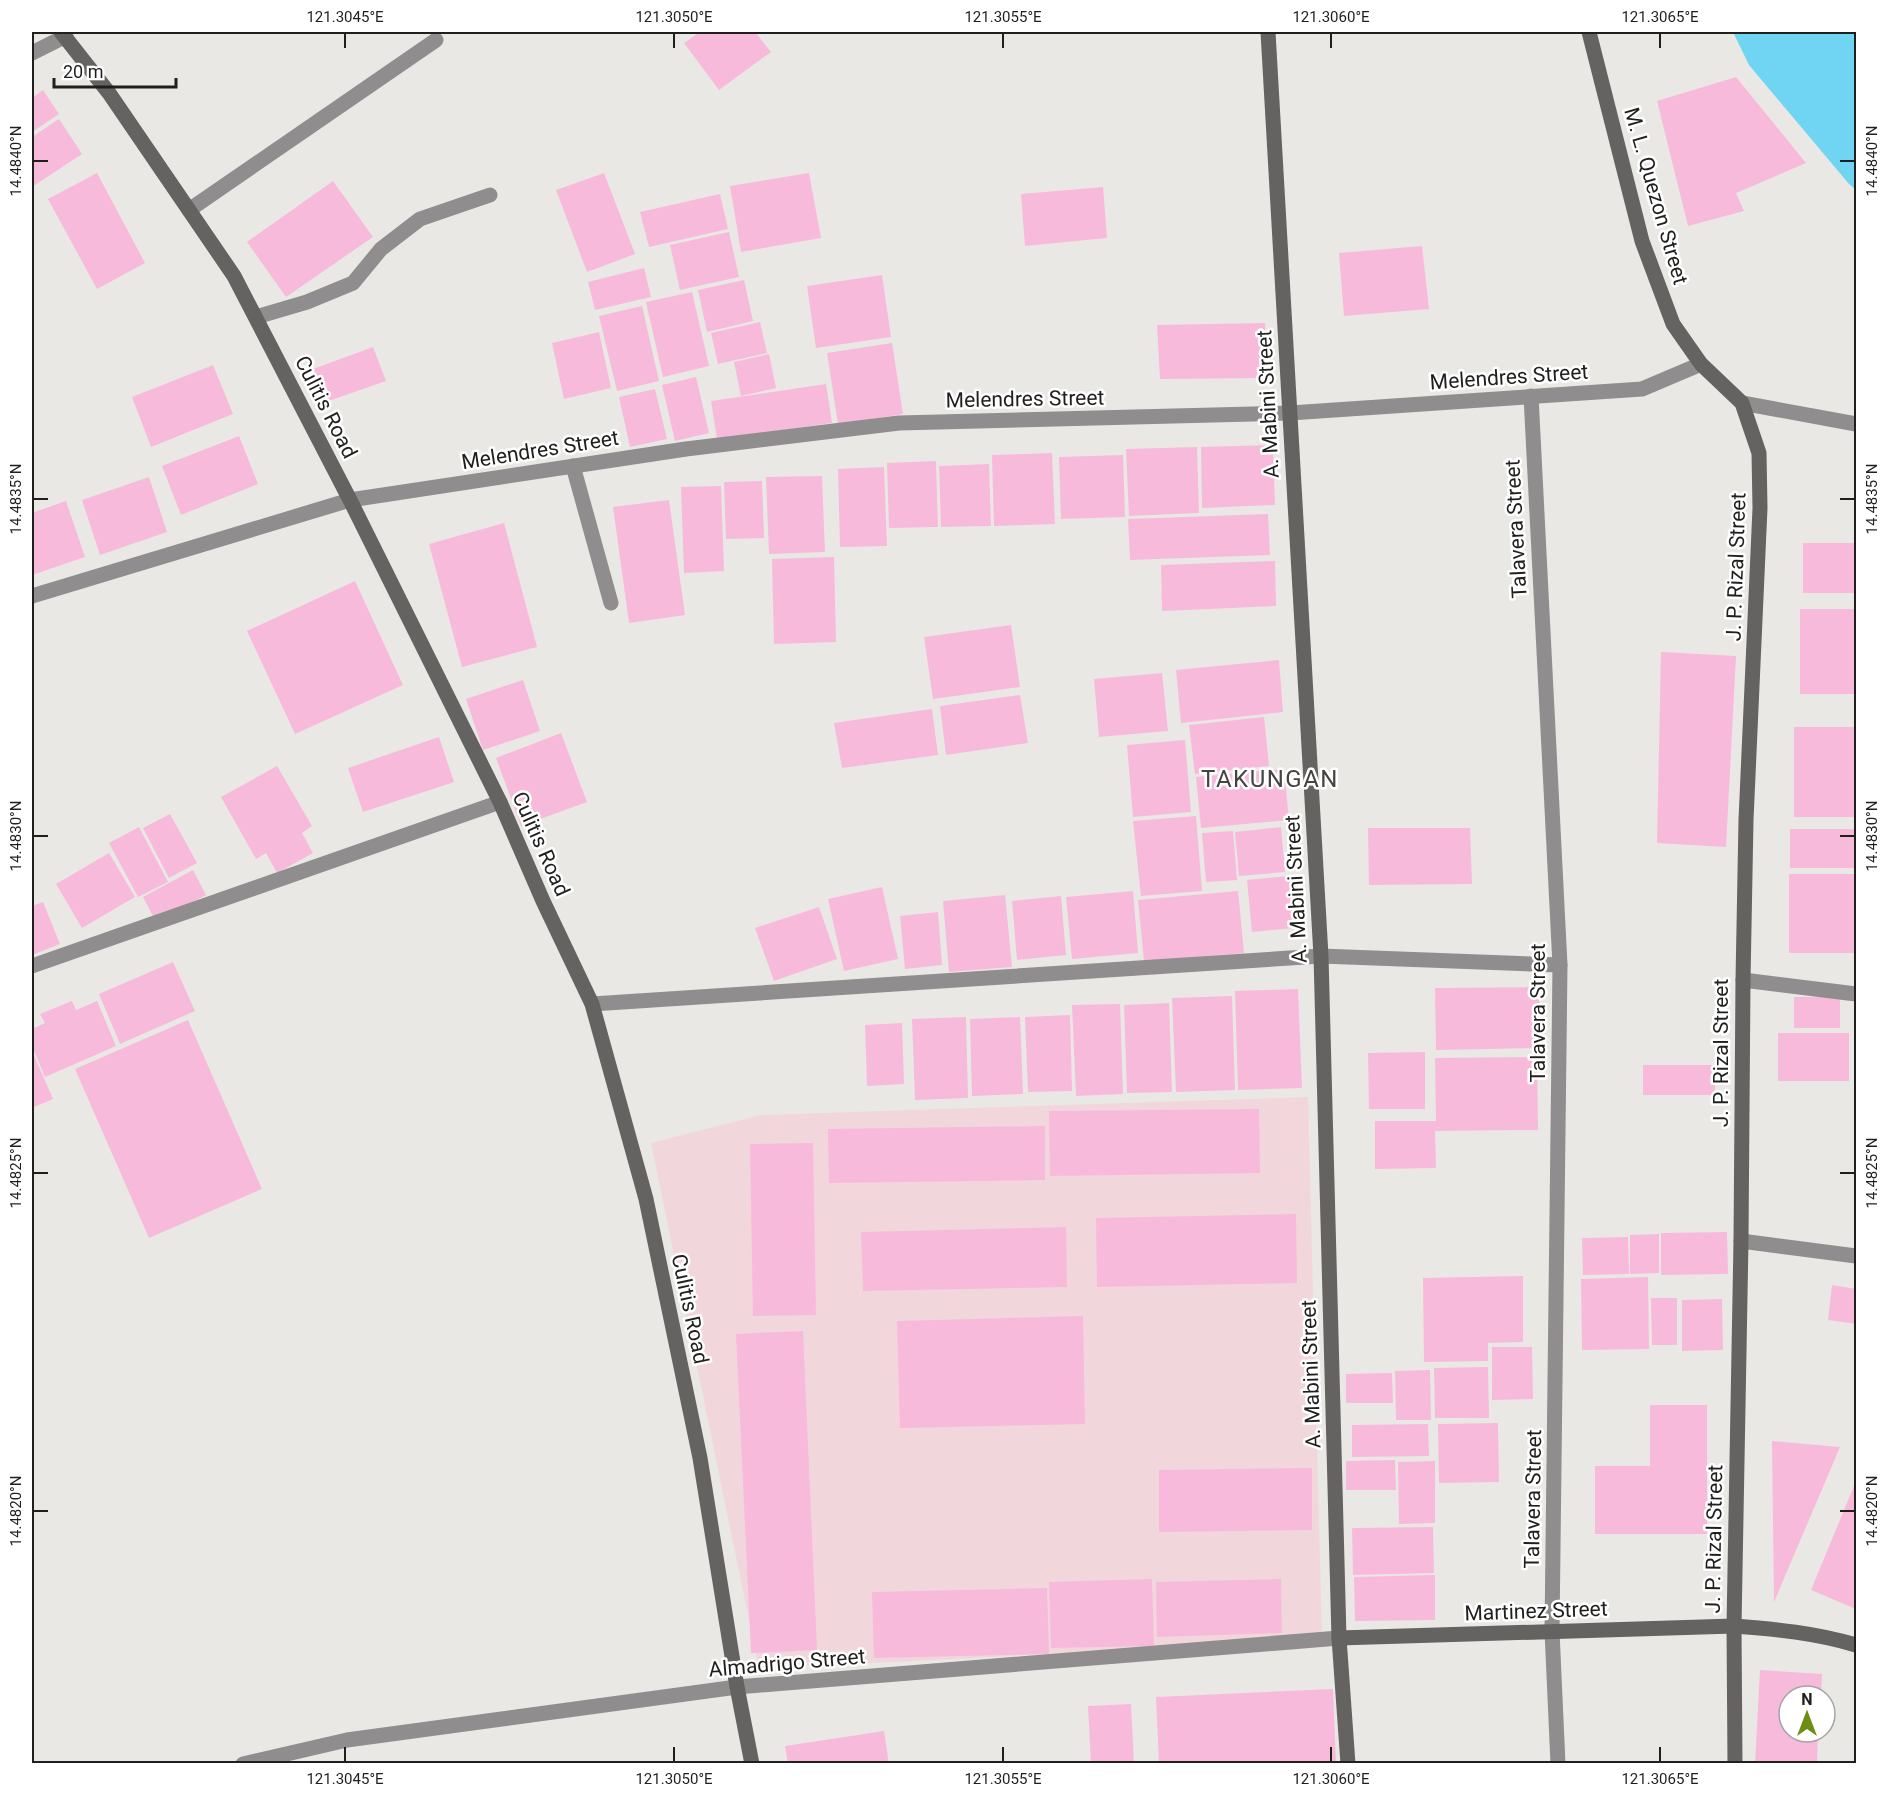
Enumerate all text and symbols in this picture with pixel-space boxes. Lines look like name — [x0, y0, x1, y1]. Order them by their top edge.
text: 121.3045°E — [306, 8, 384, 26]
text: 121.3050°E — [635, 8, 713, 26]
text: 121.3055°E — [964, 8, 1042, 26]
text: 121.3060°E — [1292, 8, 1370, 26]
text: 121.3065°E — [1621, 8, 1699, 26]
scale bar — [54, 51, 176, 89]
text: 20 m — [63, 61, 103, 82]
street label: M. L. Quezon Street — [1619, 105, 1693, 287]
text: 14.4840°N — [7, 126, 25, 196]
text: 14.4840°N — [1863, 126, 1881, 196]
street label: A. Mabini Street — [1252, 329, 1284, 479]
street label: Culitis Road — [290, 352, 362, 462]
street label: Melendres Street — [1429, 359, 1589, 395]
street label: Melendres Street — [945, 386, 1105, 412]
street label: Melendres Street — [460, 426, 620, 474]
street label: Talavera Street — [1500, 459, 1532, 599]
text: 14.4835°N — [7, 464, 25, 534]
text: 14.4835°N — [1863, 464, 1881, 534]
street label: J. P. Rizal Street — [1721, 492, 1751, 642]
district label: TAKUNGAN — [1201, 765, 1339, 793]
street label: Culitis Road — [507, 788, 575, 900]
text: 14.4830°N — [7, 801, 25, 871]
text: 14.4830°N — [1863, 801, 1881, 871]
street label: A. Mabini Street — [1280, 814, 1312, 964]
street label: Talavera Street — [1526, 943, 1550, 1083]
street label: J. P. Rizal Street — [1709, 979, 1733, 1127]
text: 14.4825°N — [7, 1138, 25, 1208]
text: 14.4825°N — [1863, 1138, 1881, 1208]
street label: Culitis Road — [667, 1252, 713, 1366]
street label: A. Mabini Street — [1296, 1299, 1326, 1449]
street label: Talavera Street — [1520, 1429, 1546, 1569]
street label: J. P. Rizal Street — [1701, 1464, 1727, 1614]
text: 14.4820°N — [7, 1476, 25, 1546]
text: 14.4820°N — [1863, 1476, 1881, 1546]
street label: Martinez Street — [1464, 1597, 1608, 1625]
street label: Almadrigo Street — [708, 1644, 866, 1682]
north arrow — [1777, 1684, 1837, 1744]
text: N — [1801, 1690, 1813, 1709]
text: 121.3045°E — [306, 1770, 384, 1788]
text: 121.3050°E — [635, 1770, 713, 1788]
text: 121.3055°E — [964, 1770, 1042, 1788]
text: 121.3060°E — [1292, 1770, 1370, 1788]
text: 121.3065°E — [1621, 1770, 1699, 1788]

